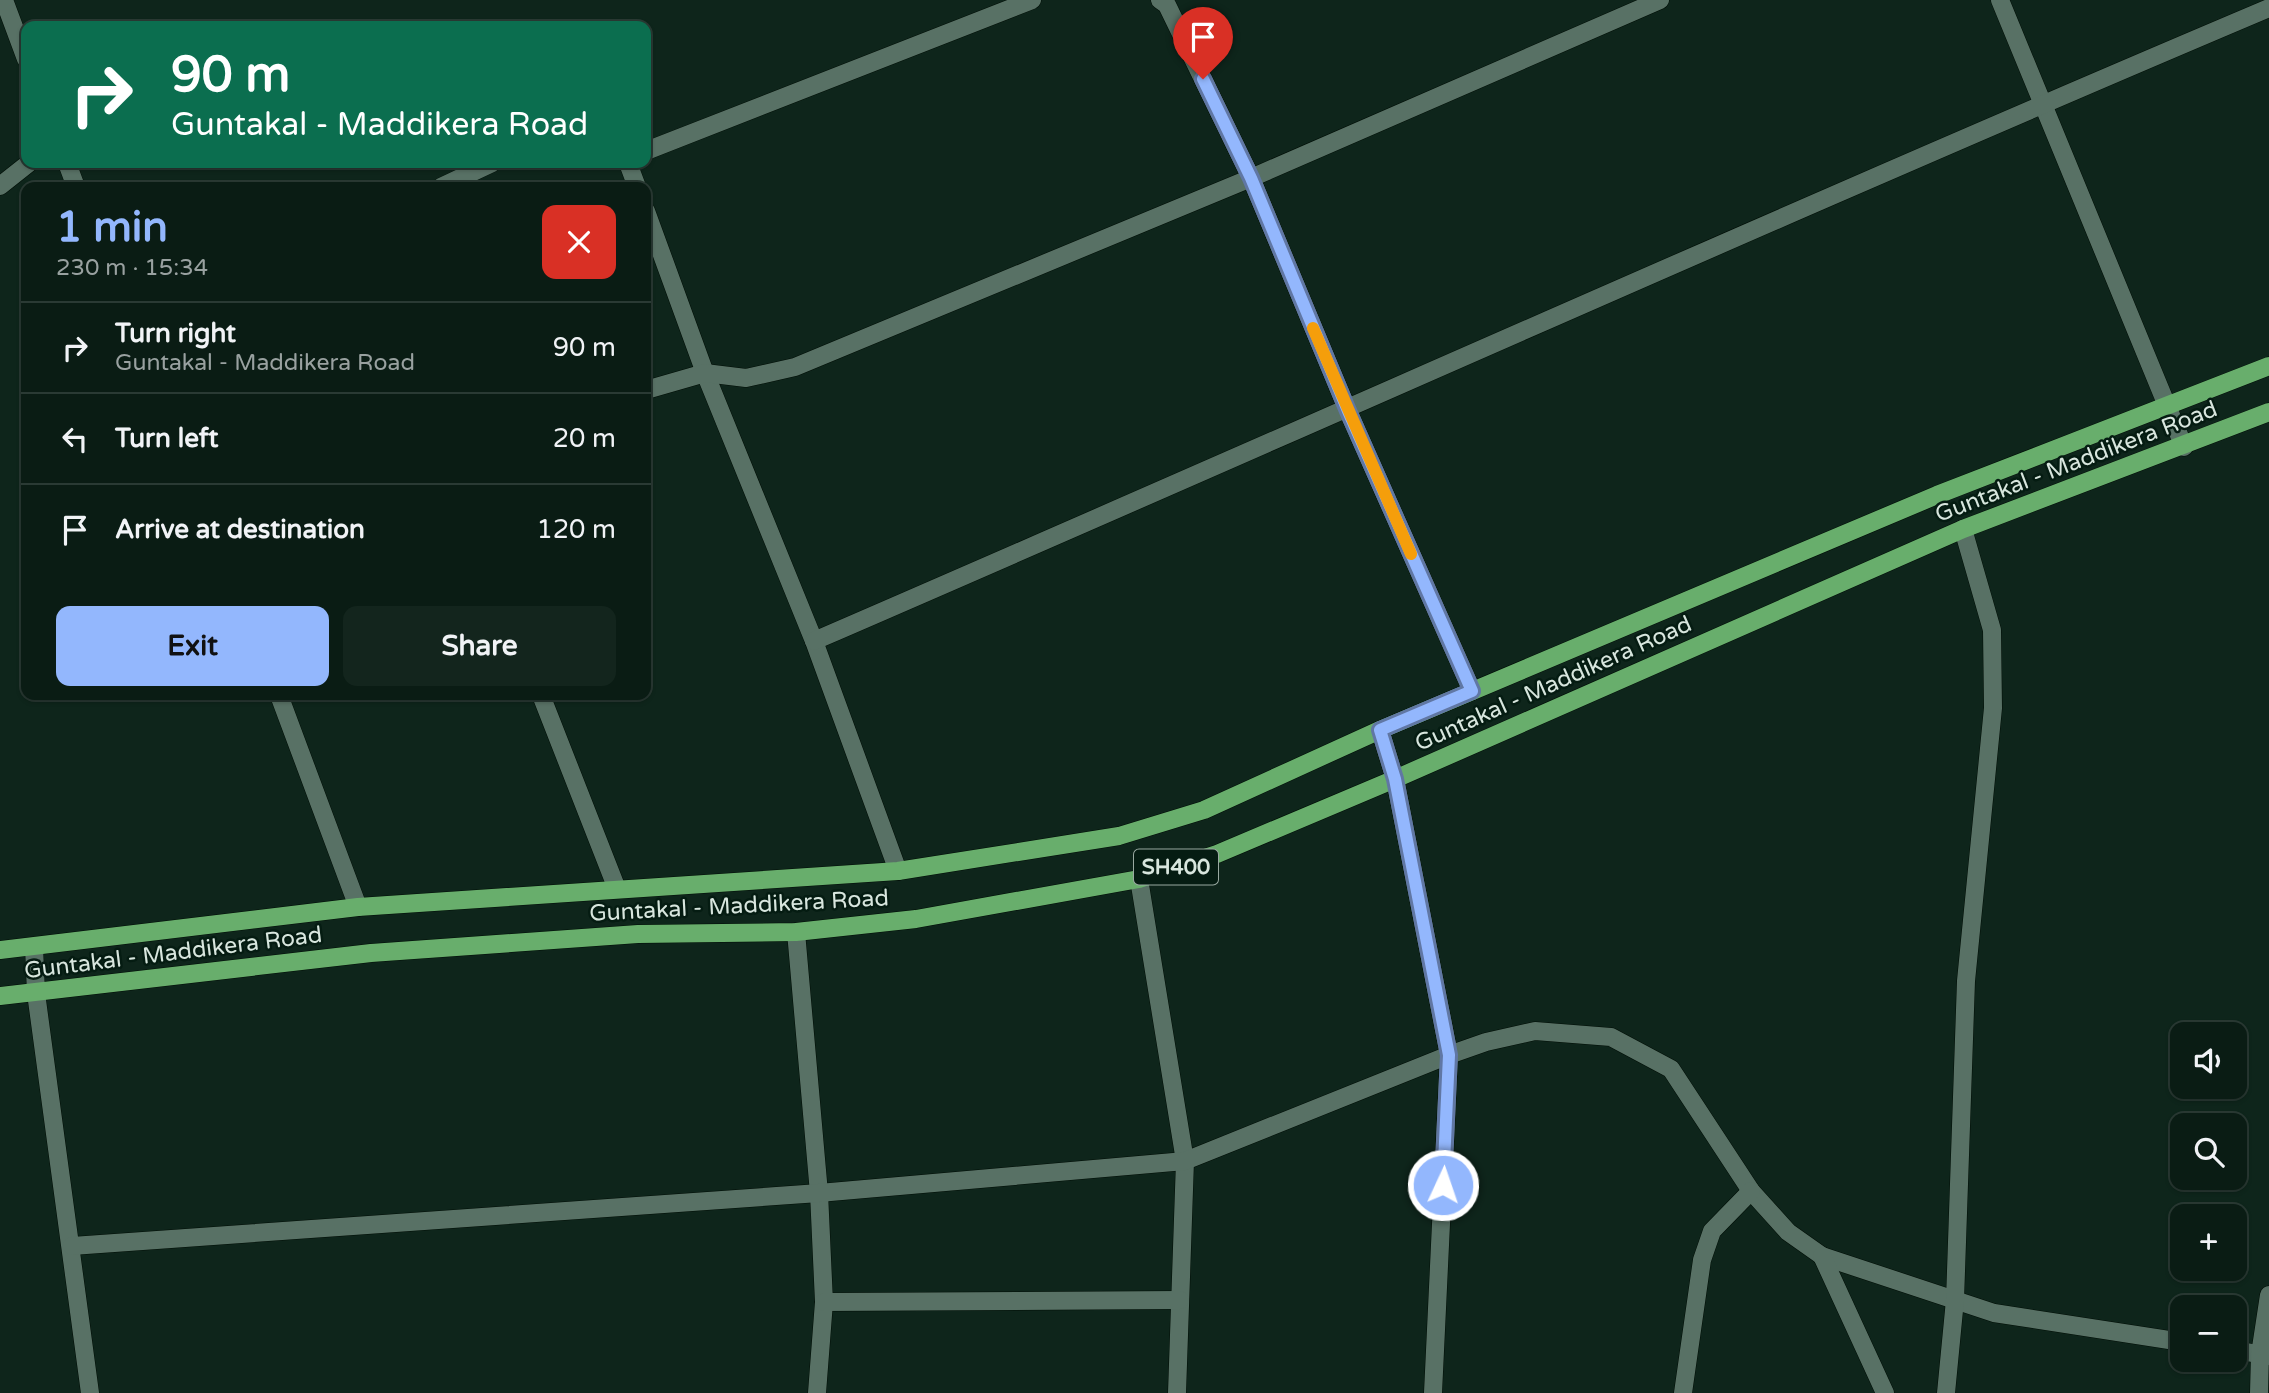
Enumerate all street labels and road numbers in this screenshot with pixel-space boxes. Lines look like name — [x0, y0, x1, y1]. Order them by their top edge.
street label: Guntakal - Maddikera Road — [1931, 395, 2221, 529]
street label: Guntakal - Maddikera Road — [1411, 610, 1696, 758]
road number: SH400 — [1134, 850, 1218, 884]
street label: Guntakal - Maddikera Road — [589, 884, 890, 928]
street label: Guntakal - Maddikera Road — [23, 921, 324, 985]

